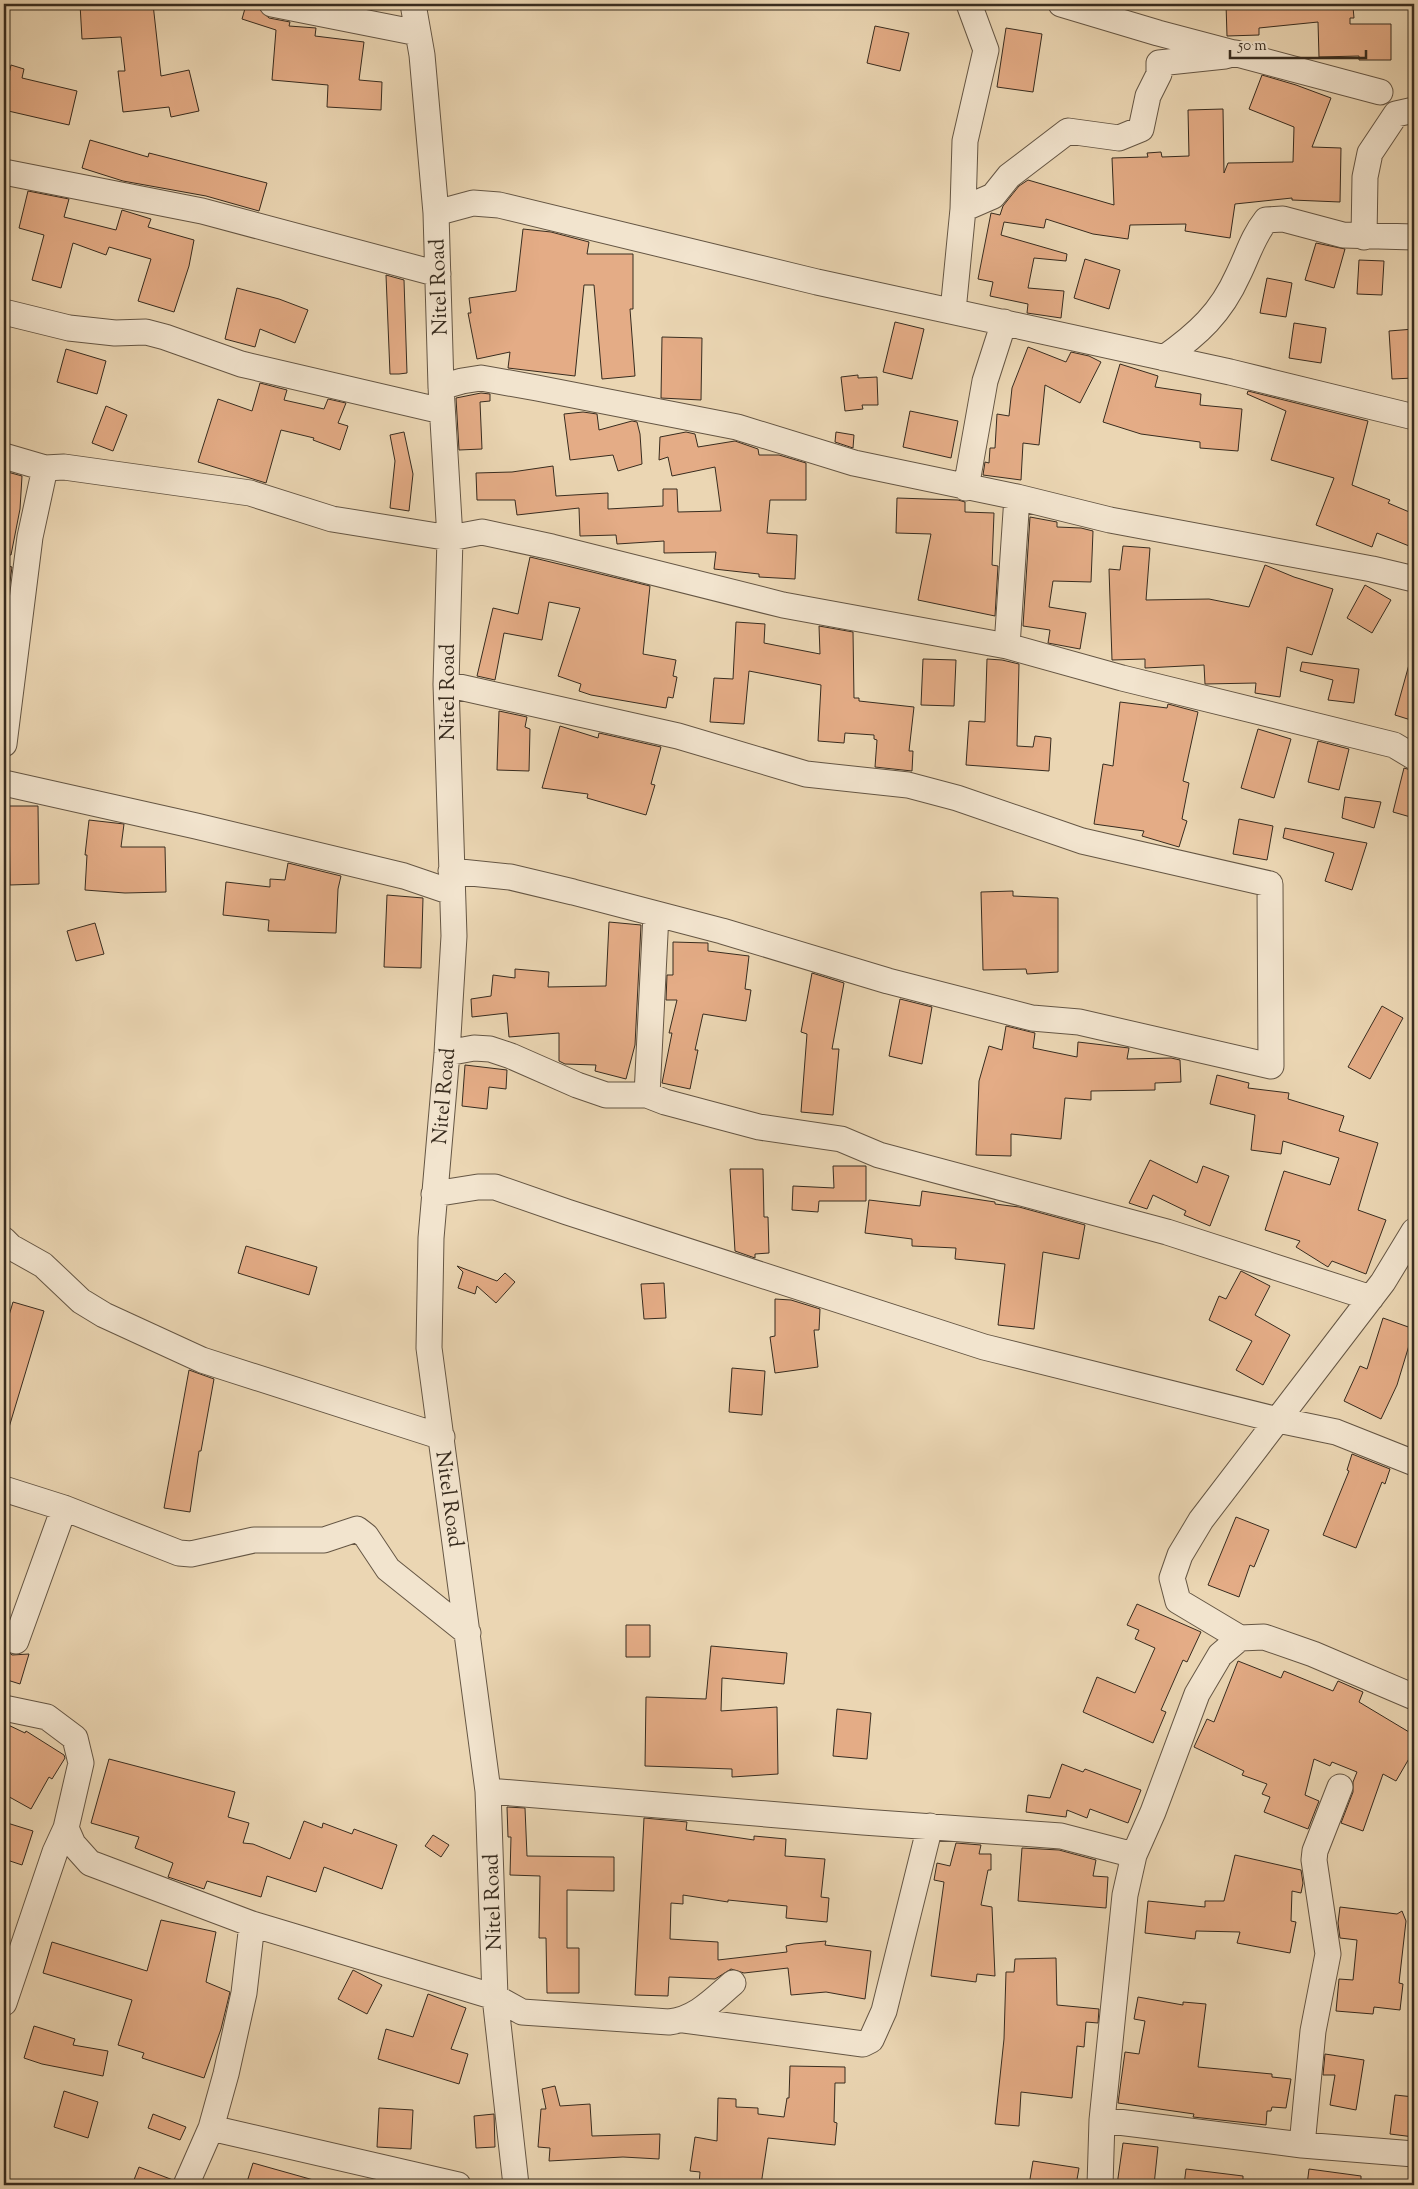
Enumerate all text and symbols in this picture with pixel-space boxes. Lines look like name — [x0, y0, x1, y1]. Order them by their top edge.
scale bar — [1230, 28, 1367, 60]
text: 50 m — [1237, 36, 1267, 57]
street label: Nitel Road — [423, 238, 457, 336]
street label: Nitel Road — [434, 643, 464, 740]
street label: Nitel Road — [426, 1046, 464, 1146]
street label: Nitel Road — [426, 1449, 470, 1549]
street label: Nitel Road — [477, 1853, 511, 1951]

